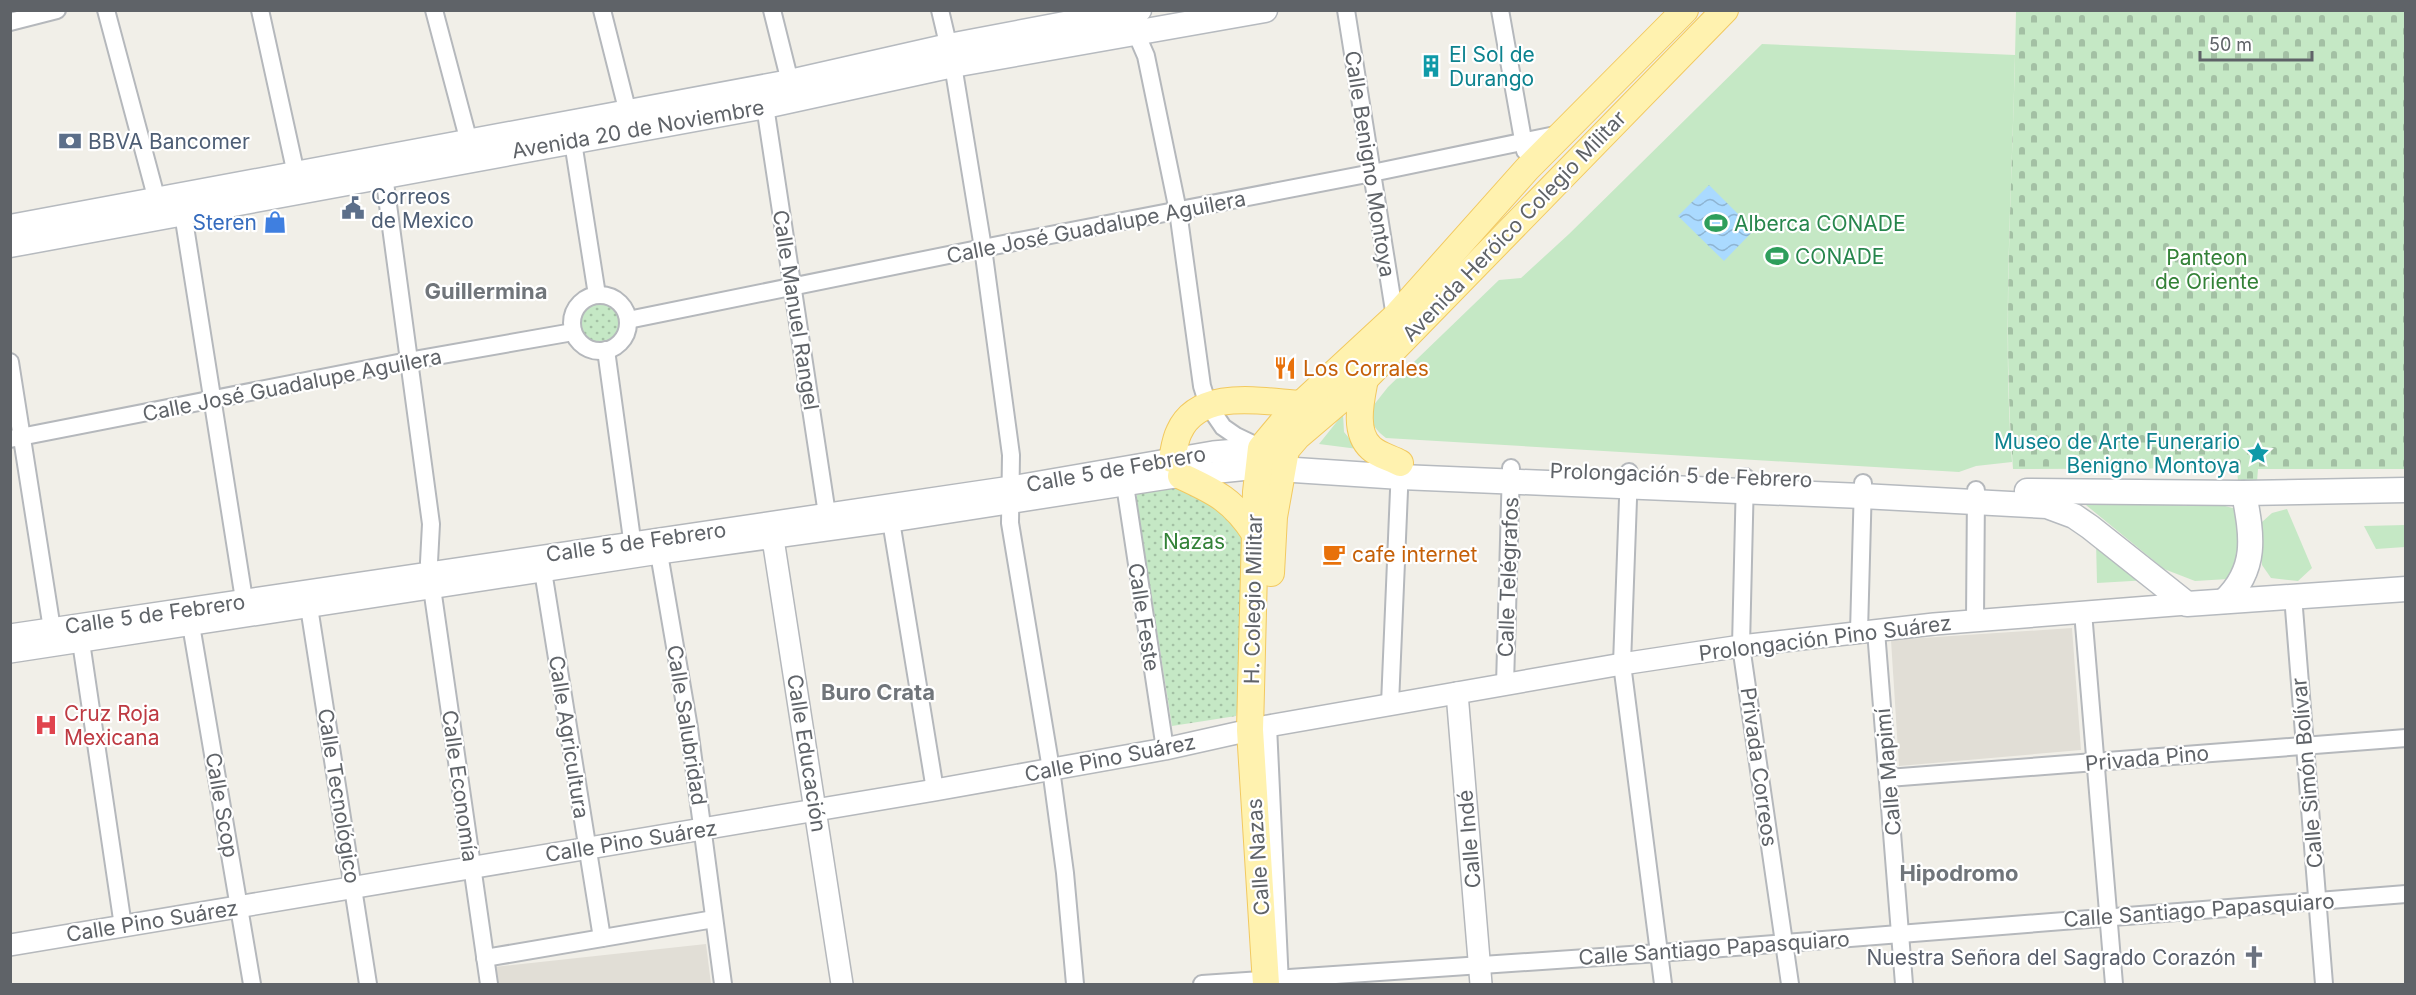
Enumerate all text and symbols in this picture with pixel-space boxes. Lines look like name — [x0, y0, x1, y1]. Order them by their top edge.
scale bar — [2200, 24, 2312, 62]
text: 50 m — [2209, 34, 2252, 55]
place label: El Sol de Durango — [1449, 42, 1535, 91]
street label: Calle Benigno Montoya — [1340, 49, 1400, 279]
building icon: El Sol de Durango — [1418, 53, 1444, 79]
street label: Avenida 20 de Noviembre — [510, 94, 766, 164]
street label: Avenida Heróico Colegio Militar — [1397, 105, 1631, 347]
bank icon: BBVA Bancomer — [57, 128, 83, 154]
place label: BBVA Bancomer — [88, 129, 250, 154]
place label: Correos de Mexico — [371, 184, 474, 233]
street label: Calle José Guadalupe Aguilera — [944, 186, 1248, 268]
public building icon: Correos de Mexico — [340, 195, 366, 221]
street label: Calle Manuel Rangel — [768, 208, 824, 412]
shop icon: Steren — [262, 209, 288, 235]
place label: Steren — [192, 210, 257, 235]
sports icon: Alberca CONADE — [1703, 210, 1729, 236]
place label: Alberca CONADE — [1734, 211, 1906, 236]
sports icon: CONADE — [1764, 243, 1790, 269]
place label: CONADE — [1795, 244, 1885, 269]
park label: Panteon de Oriente — [2155, 245, 2259, 294]
district label: Guillermina — [425, 278, 547, 304]
street label: Calle José Guadalupe Aguilera — [140, 344, 444, 426]
restaurant icon: Los Corrales — [1272, 355, 1298, 381]
place label: Los Corrales — [1303, 356, 1429, 381]
place label: Museo de Arte Funerario Benigno Montoya — [1994, 429, 2240, 478]
place icon: Museo de Arte Funerario Benigno Montoya — [2245, 440, 2271, 466]
street label: Calle 5 de Febrero — [1024, 441, 1208, 497]
street label: Prolongación 5 de Febrero — [1549, 458, 1813, 492]
street label: Calle Telégrafos — [1493, 496, 1523, 658]
street label: H. Colegio Militar — [1239, 514, 1267, 684]
street label: Calle 5 de Febrero — [544, 517, 728, 567]
park label: Nazas — [1163, 529, 1225, 554]
cafe icon: cafe internet — [1321, 541, 1347, 567]
place label: cafe internet — [1352, 542, 1478, 567]
street label: Calle Feste — [1123, 561, 1165, 673]
street label: Calle 5 de Febrero — [63, 589, 247, 639]
street label: Prolongación Pino Suárez — [1697, 610, 1953, 666]
street label: Calle Salubridad — [662, 643, 712, 807]
street label: Calle Agricultura — [544, 654, 594, 820]
street label: Calle Educación — [782, 672, 832, 834]
street label: Calle Simón Bolívar — [2286, 677, 2328, 869]
district label: Buro Crata — [821, 679, 935, 705]
street label: Privada Correos — [1735, 686, 1783, 848]
place label: Cruz Roja Mexicana — [64, 701, 160, 750]
street label: Calle Mapimí — [1870, 706, 1906, 837]
street label: Calle Tecnológico — [313, 707, 365, 885]
street label: Calle Economía — [437, 709, 483, 863]
hospital icon: Cruz Roja Mexicana — [33, 712, 59, 738]
street label: Calle Pino Suárez — [1022, 729, 1198, 787]
street label: Privada Pino — [2084, 740, 2210, 776]
street label: Calle Scop — [200, 750, 244, 860]
street label: Calle Indé — [1452, 789, 1486, 889]
street label: Calle Nazas — [1241, 797, 1275, 917]
street label: Calle Pino Suárez — [543, 815, 719, 867]
district label: Hipodromo — [1899, 860, 2019, 886]
street label: Calle Santiago Papasquiaro — [2063, 888, 2335, 932]
street label: Calle Pino Suárez — [64, 895, 240, 947]
street label: Calle Santiago Papasquiaro — [1578, 926, 1850, 970]
church icon: Nuestra Señora del Sagrado Corazón — [2241, 944, 2267, 970]
place label: Nuestra Señora del Sagrado Corazón — [1866, 945, 2236, 970]

